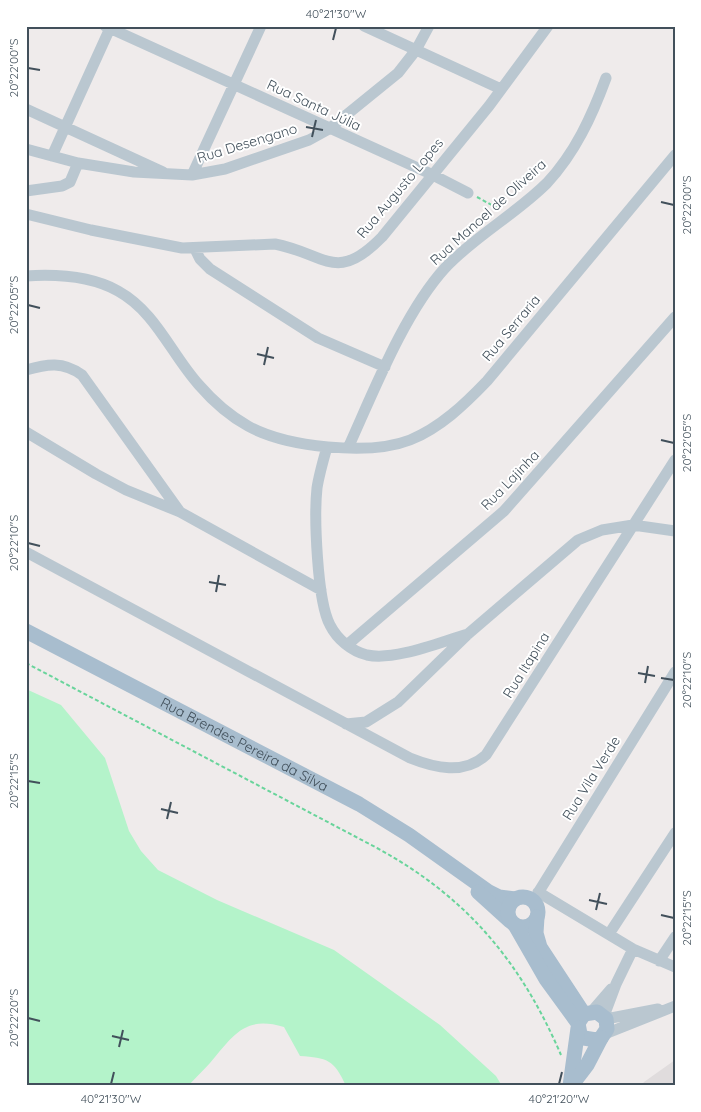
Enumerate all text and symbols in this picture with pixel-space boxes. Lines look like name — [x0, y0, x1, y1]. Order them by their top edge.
text: 40°21'30"W — [306, 6, 367, 21]
text: 20°22'00"S — [6, 38, 21, 98]
street label: Rua Santa Júlia — [264, 75, 364, 135]
street label: Rua Desengano — [195, 119, 299, 167]
street label: Rua Augusto Lopes — [353, 134, 447, 242]
street label: Rua Manoel de Oliveira — [426, 155, 550, 269]
text: 20°22'00"S — [679, 175, 694, 235]
text: 20°22'05"S — [6, 276, 21, 334]
street label: Rua Serraria — [478, 291, 544, 365]
text: 20°22'05"S — [679, 414, 694, 472]
street label: Rua Lajinha — [477, 446, 543, 514]
text: 20°22'10"S — [6, 515, 21, 571]
street label: Rua Itapina — [499, 629, 553, 701]
text: 20°22'10"S — [679, 652, 694, 708]
street label: Rua Brendes Pereira da Silva — [157, 693, 331, 795]
street label: Rua Vila Verde — [558, 733, 624, 823]
text: 20°22'15"S — [6, 753, 21, 809]
text: 20°22'15"S — [679, 890, 694, 946]
text: 20°22'20"S — [6, 988, 21, 1047]
text: 40°21'30"W — [81, 1091, 142, 1106]
text: 40°21'20"W — [529, 1091, 590, 1106]

